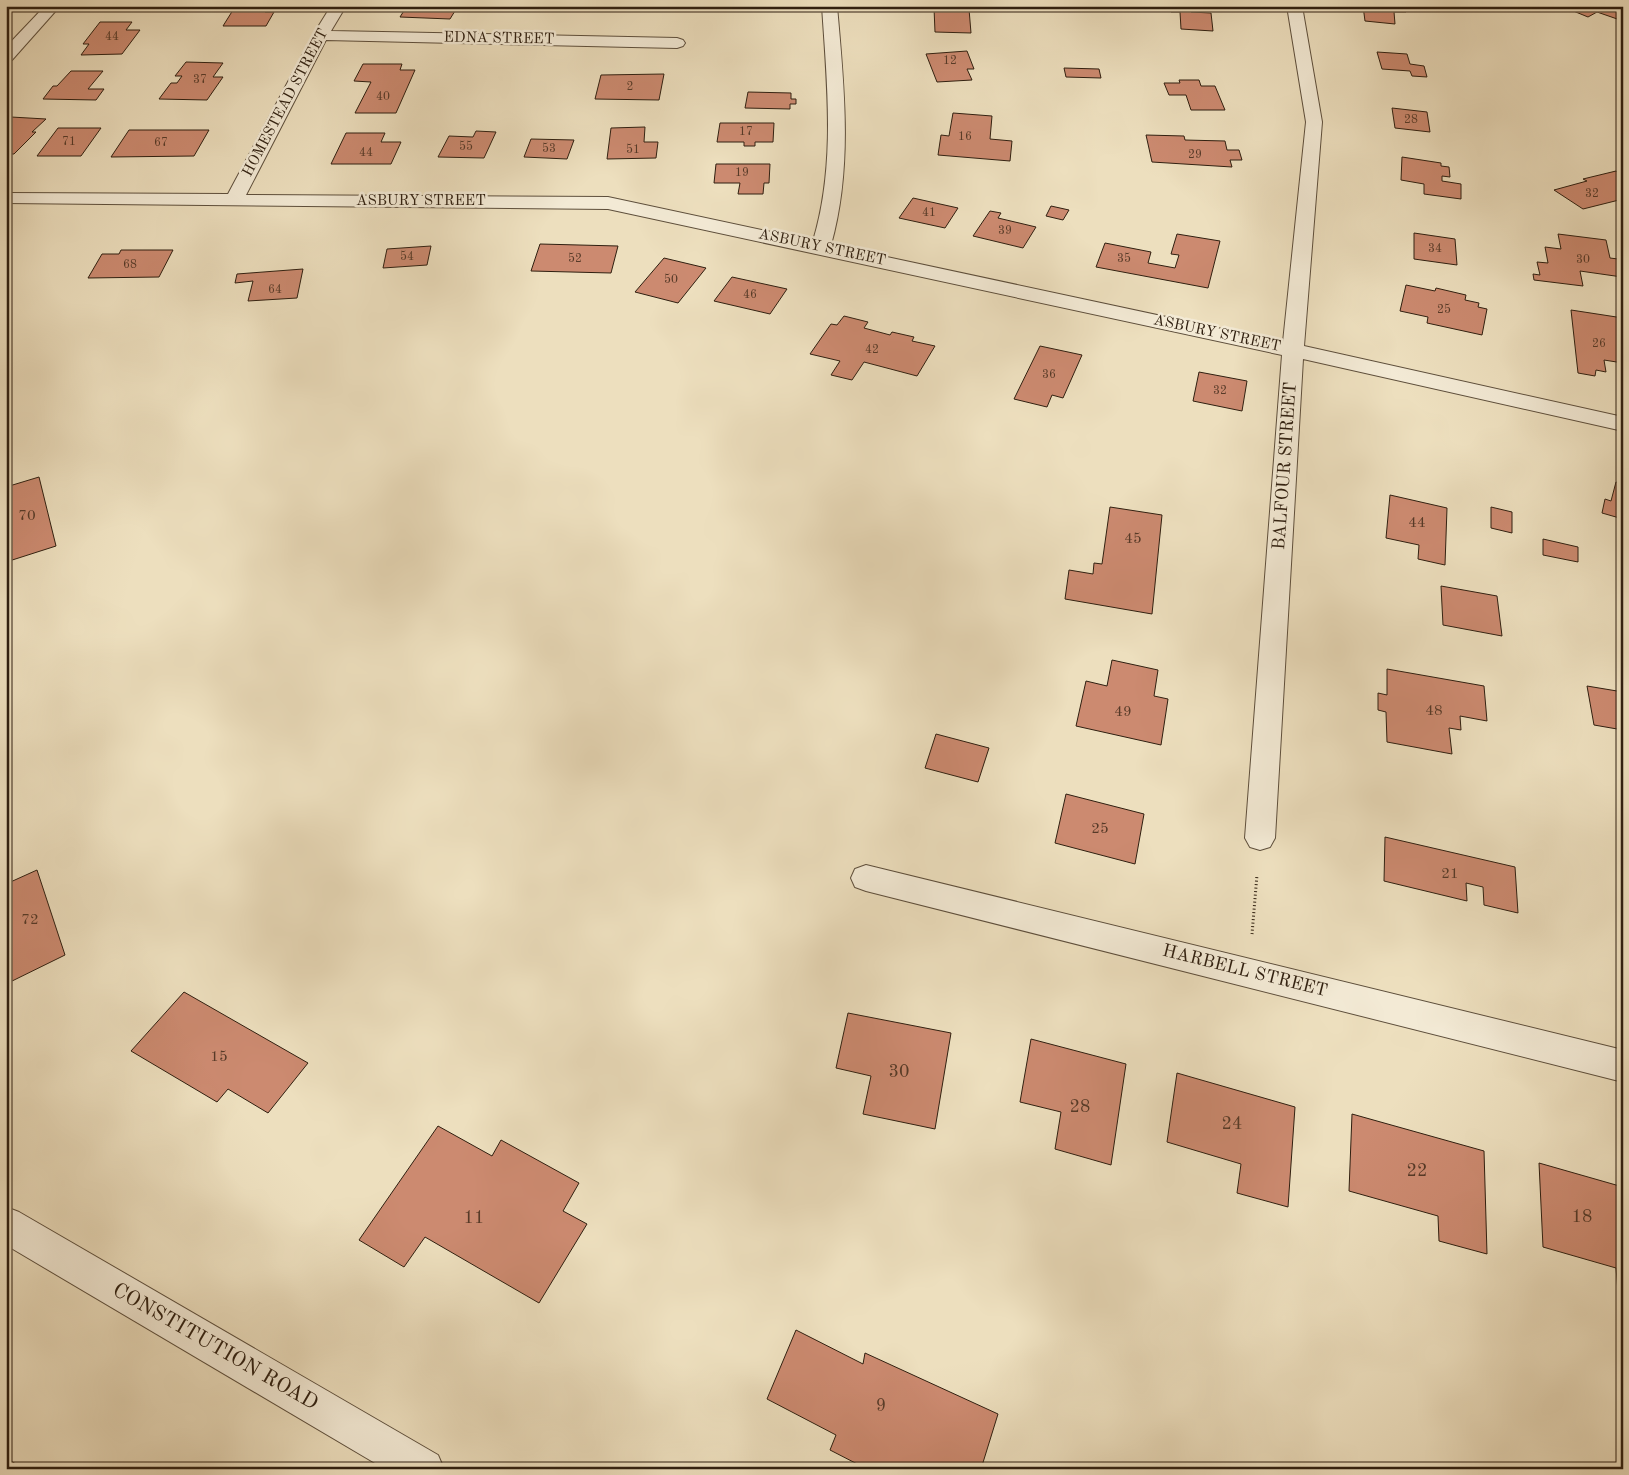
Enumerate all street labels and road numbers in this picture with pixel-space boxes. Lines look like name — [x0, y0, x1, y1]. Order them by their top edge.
street label: HOMESTEAD STREET — [241, 27, 331, 179]
street label: EDNA STREET — [443, 31, 555, 47]
street label: ASBURY STREET — [356, 194, 486, 209]
street label: ASBURY STREET — [757, 227, 887, 269]
street label: ASBURY STREET — [1152, 313, 1282, 355]
street label: BALFOUR STREET — [1270, 381, 1300, 551]
street label: HARBELL STREET — [1161, 942, 1329, 1000]
street label: CONSTITUTION ROAD — [109, 1280, 321, 1414]

